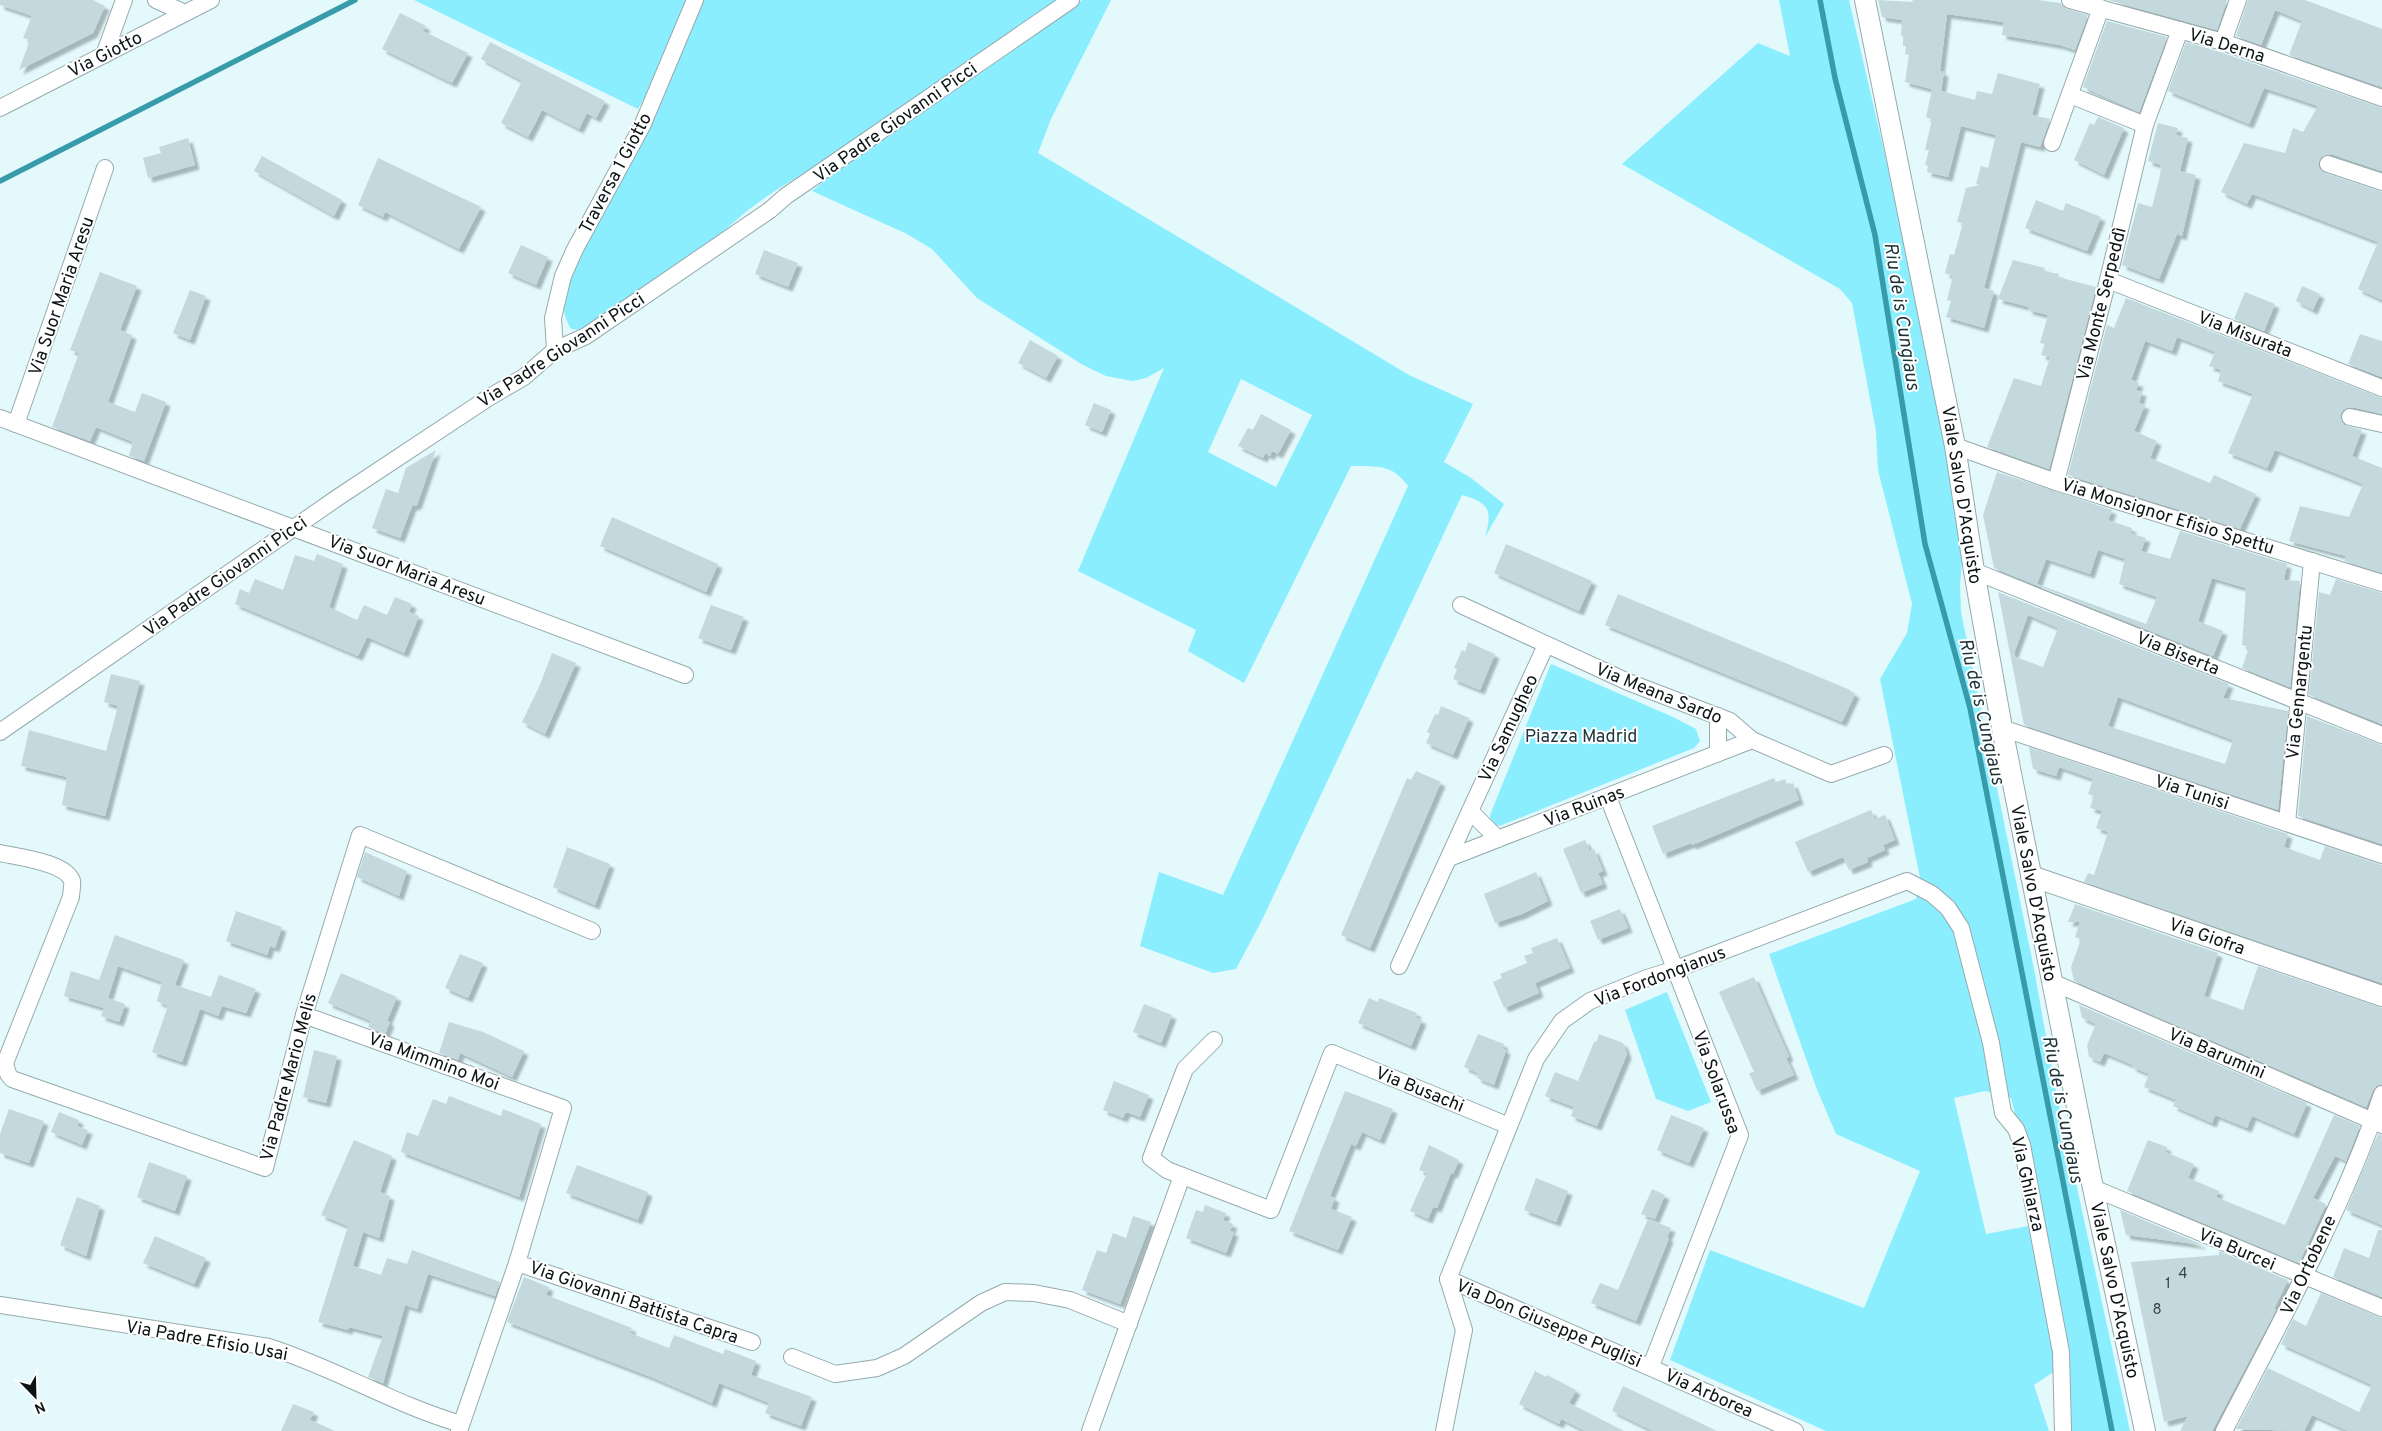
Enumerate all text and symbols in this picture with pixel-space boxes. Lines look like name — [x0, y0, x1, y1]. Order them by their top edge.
street label: Via Derna — [2186, 24, 2267, 69]
street label: Via Giotto — [65, 27, 147, 84]
street label: Via Padre Giovanni Picci — [810, 58, 982, 188]
street label: Traversa 1 Giotto — [575, 109, 658, 238]
street label: Via Suor Maria Aresu — [24, 214, 100, 379]
street label: Via Monte Serpeddì — [2072, 225, 2133, 384]
water label: Riu de is Cungiaus — [1877, 241, 1925, 393]
street label: Via Padre Giovanni Picci — [474, 289, 650, 414]
street label: Via Misurata — [2194, 307, 2295, 364]
street label: Viale Salvo D'Acquisto — [1935, 405, 1986, 586]
street label: Via Monsignor Efisio Spettu — [2058, 474, 2277, 561]
street label: Via Padre Giovanni Picci — [140, 512, 312, 642]
street label: Via Suor Maria Aresu — [324, 531, 488, 612]
street label: Via Gennargentu — [2282, 624, 2319, 761]
street label: Via Biserta — [2132, 627, 2222, 682]
water label: Riu de is Cungiaus — [1953, 636, 2010, 788]
street label: Via Meana Sardo — [1592, 658, 1725, 730]
street label: Via Samugheo — [1474, 671, 1544, 786]
park label: Piazza Madrid — [1525, 726, 1637, 749]
street label: Via Tunisi — [2151, 771, 2232, 816]
street label: Via Ruinas — [1541, 782, 1628, 833]
street label: Viale Salvo D'Acquisto — [2004, 803, 2061, 984]
street label: Via Giofra — [2165, 914, 2248, 961]
street label: Via Fordongianus — [1592, 942, 1729, 1013]
street label: Via Padre Mario Melis — [256, 991, 323, 1164]
street label: Via Barumini — [2164, 1024, 2268, 1085]
street label: Via Mimmino Moi — [365, 1028, 502, 1097]
street label: Via Solarussa — [1686, 1028, 1745, 1137]
water label: Riu de is Cungiaus — [2036, 1034, 2088, 1186]
street label: Via Busachi — [1372, 1062, 1467, 1119]
street label: Via Ghilarza — [2004, 1135, 2049, 1234]
street label: Viale Salvo D'Acquisto — [2084, 1200, 2143, 1381]
street label: Via Ortobene — [2276, 1212, 2343, 1319]
street label: Via Burcei — [2194, 1224, 2279, 1277]
street label: Via Giovanni Battista Capra — [526, 1257, 741, 1350]
house number: 4 — [2178, 1265, 2188, 1284]
street label: Via Don Giuseppe Puglisi — [1452, 1275, 1645, 1374]
house number: 1 — [2165, 1275, 2171, 1294]
house number: 8 — [2152, 1301, 2162, 1320]
street label: Via Padre Efisio Usai — [124, 1316, 290, 1367]
street label: Via Arborea — [1661, 1365, 1756, 1424]
north arrow — [10, 1371, 60, 1421]
text: N — [32, 1397, 47, 1416]

